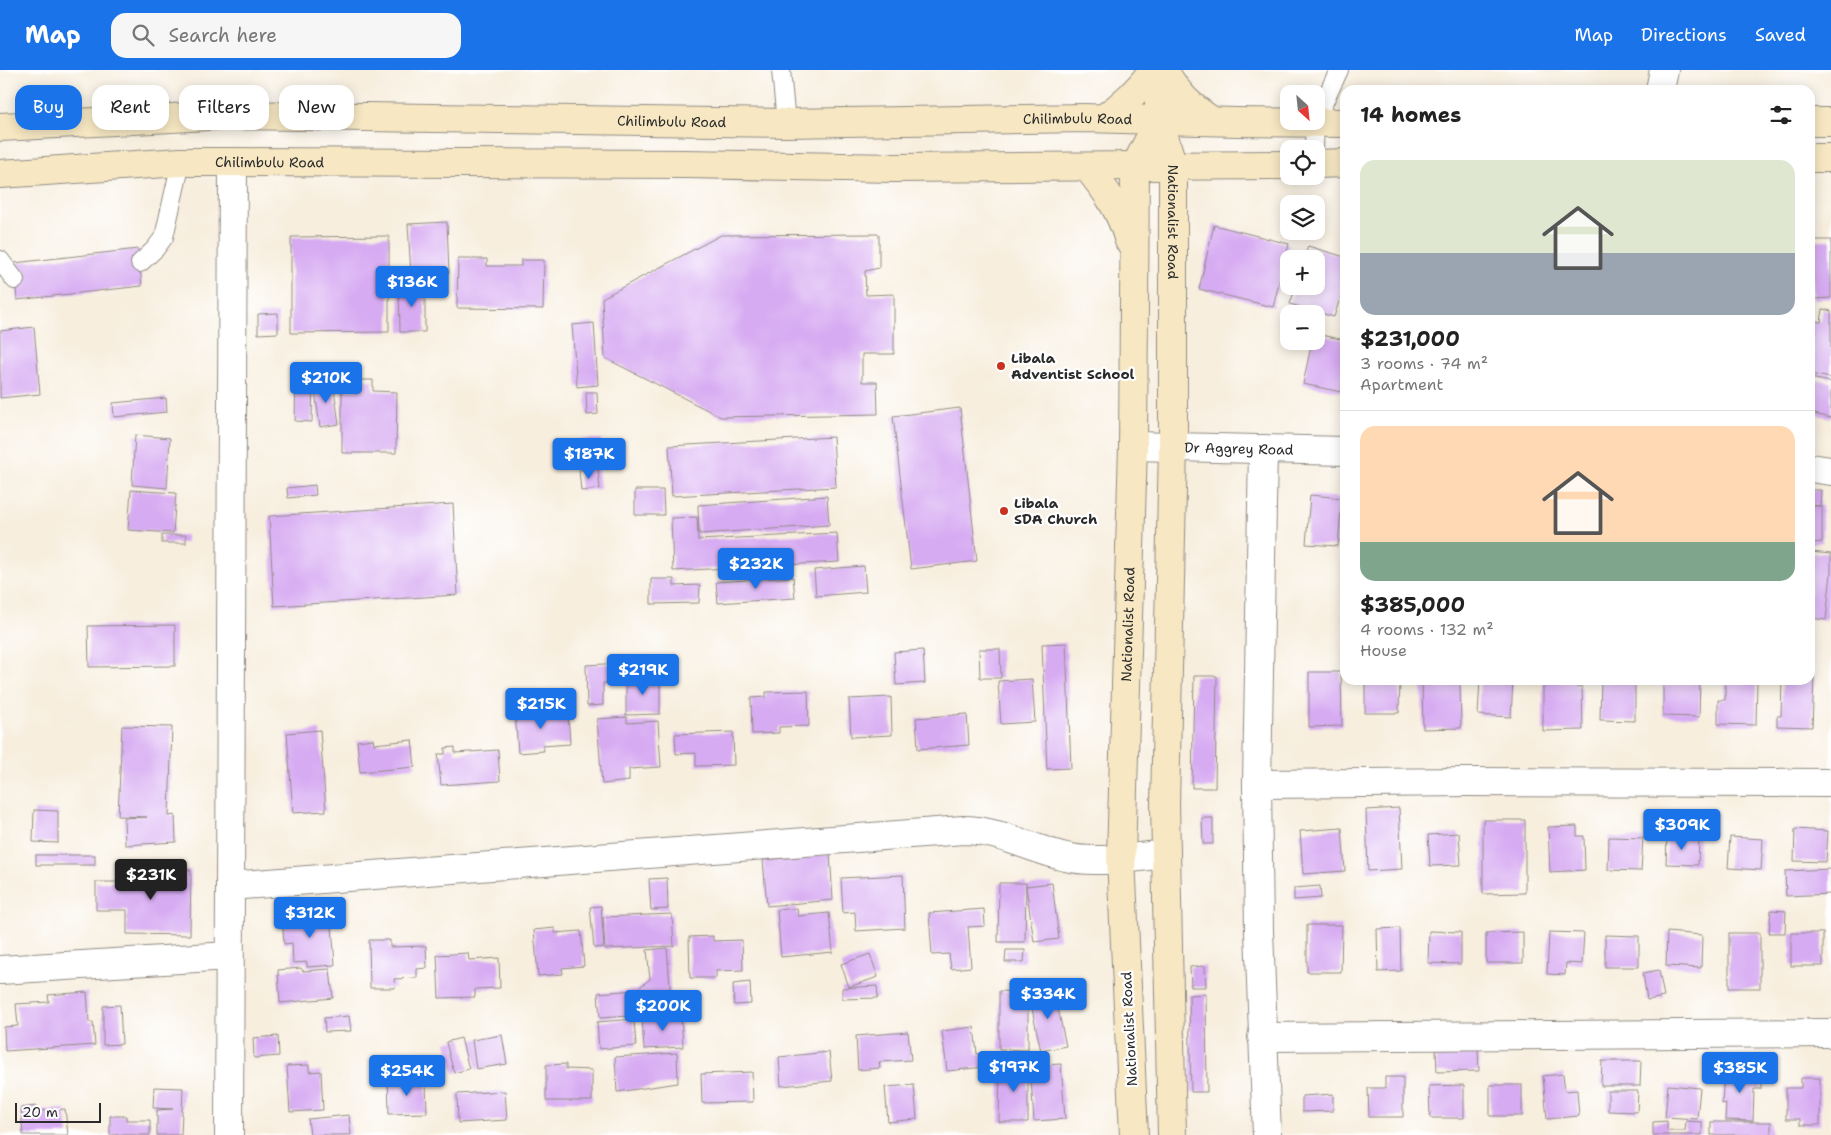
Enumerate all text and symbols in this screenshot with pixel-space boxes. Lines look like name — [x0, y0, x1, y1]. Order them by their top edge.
search box — [111, 13, 461, 58]
text: Map — [25, 19, 81, 51]
icon: search — [129, 21, 157, 49]
text: Search here — [169, 23, 277, 48]
text: Map — [1575, 23, 1613, 47]
text: Directions — [1641, 23, 1727, 47]
text: Saved — [1755, 23, 1806, 47]
chip: Buy — [15, 85, 82, 130]
chip: Rent — [92, 85, 169, 130]
chip: Filters — [179, 85, 269, 130]
chip: New — [279, 85, 354, 130]
north arrow — [1280, 85, 1325, 130]
map controls — [1280, 85, 1325, 350]
text: 14 homes — [1360, 101, 1461, 129]
icon: filters — [1767, 101, 1795, 129]
street label: Chilimbulu Road — [1023, 109, 1133, 128]
street label: Chilimbulu Road — [617, 112, 727, 131]
button: locate — [1280, 140, 1325, 185]
street label: Chilimbulu Road — [215, 153, 324, 171]
street label: Nationalist Road — [1164, 164, 1182, 279]
icon: home — [1533, 193, 1623, 283]
button: layers — [1280, 195, 1325, 240]
button: + — [1280, 250, 1325, 295]
pin: $136K — [377, 266, 447, 308]
text: $136K — [387, 271, 437, 292]
button: − — [1280, 305, 1325, 350]
text: $231,000 — [1360, 325, 1460, 353]
place label: Libala Adventist School — [1011, 349, 1135, 383]
text: 3 rooms · 74 m² — [1360, 353, 1488, 374]
marker: Libala Adventist School — [995, 360, 1007, 372]
pin: $210K — [291, 362, 361, 404]
text: $210K — [301, 367, 351, 388]
text: Apartment — [1360, 374, 1443, 395]
pin: $187K — [554, 438, 624, 480]
street label: Dr Aggrey Road — [1184, 438, 1294, 459]
text: $187K — [564, 443, 614, 464]
icon: home — [1533, 458, 1623, 548]
place label: Libala SDA Church — [1014, 494, 1097, 528]
marker: Libala SDA Church — [998, 505, 1010, 517]
pin: $232K — [721, 548, 791, 590]
text: $232K — [729, 553, 783, 574]
street label: Nationalist Road — [1117, 567, 1138, 682]
text: $385,000 — [1360, 591, 1465, 619]
text: 4 rooms · 132 m² — [1360, 619, 1494, 640]
text: House — [1360, 640, 1407, 661]
pin: $219K — [608, 654, 678, 696]
text: $219K — [618, 659, 668, 680]
pin: $215K — [506, 688, 576, 730]
text: $215K — [516, 693, 566, 714]
pin: $309K — [1647, 808, 1717, 851]
text: $309K — [1654, 814, 1710, 835]
pin: $231K — [116, 858, 186, 901]
text: $231K — [126, 864, 176, 885]
pin: $312K — [275, 896, 345, 939]
text: $312K — [285, 902, 335, 923]
street label: Nationalist Road — [1117, 971, 1141, 1087]
pin: $334K — [1013, 978, 1083, 1020]
text: $334K — [1021, 983, 1075, 1004]
pin: $200K — [628, 990, 698, 1032]
text: $200K — [636, 995, 690, 1016]
pin: $197K — [979, 1050, 1049, 1093]
pin: $385K — [1705, 1052, 1775, 1094]
pin: $254K — [372, 1054, 442, 1097]
text: $197K — [989, 1056, 1039, 1077]
text: $385K — [1713, 1057, 1767, 1078]
text: $254K — [380, 1060, 434, 1081]
scale bar — [15, 1100, 101, 1123]
text: 20 m — [22, 1103, 58, 1121]

